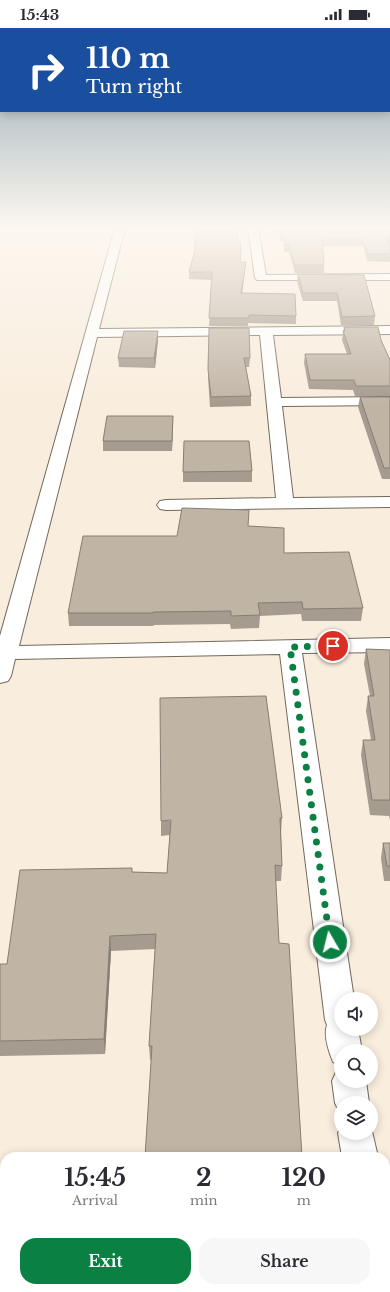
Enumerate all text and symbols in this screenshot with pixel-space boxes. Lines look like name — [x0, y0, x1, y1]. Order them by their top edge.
text: 15:43 — [20, 5, 59, 24]
text: 110 m — [86, 41, 170, 76]
icon: right — [20, 44, 72, 96]
text: Turn right — [86, 76, 182, 98]
pin — [316, 629, 350, 663]
icon: arrive — [322, 635, 344, 657]
position arrow — [309, 921, 351, 963]
map controls — [334, 992, 378, 1140]
button: sound — [334, 992, 378, 1036]
button: search — [334, 1044, 378, 1088]
button: layers — [334, 1096, 378, 1140]
text: 15:45 — [64, 1163, 126, 1192]
text: 2 — [196, 1163, 212, 1192]
text: 120 — [282, 1163, 326, 1192]
text: Arrival — [72, 1192, 118, 1209]
text: min — [190, 1192, 217, 1209]
text: m — [297, 1192, 311, 1209]
button: Exit — [20, 1238, 191, 1284]
button: Share — [199, 1238, 370, 1284]

